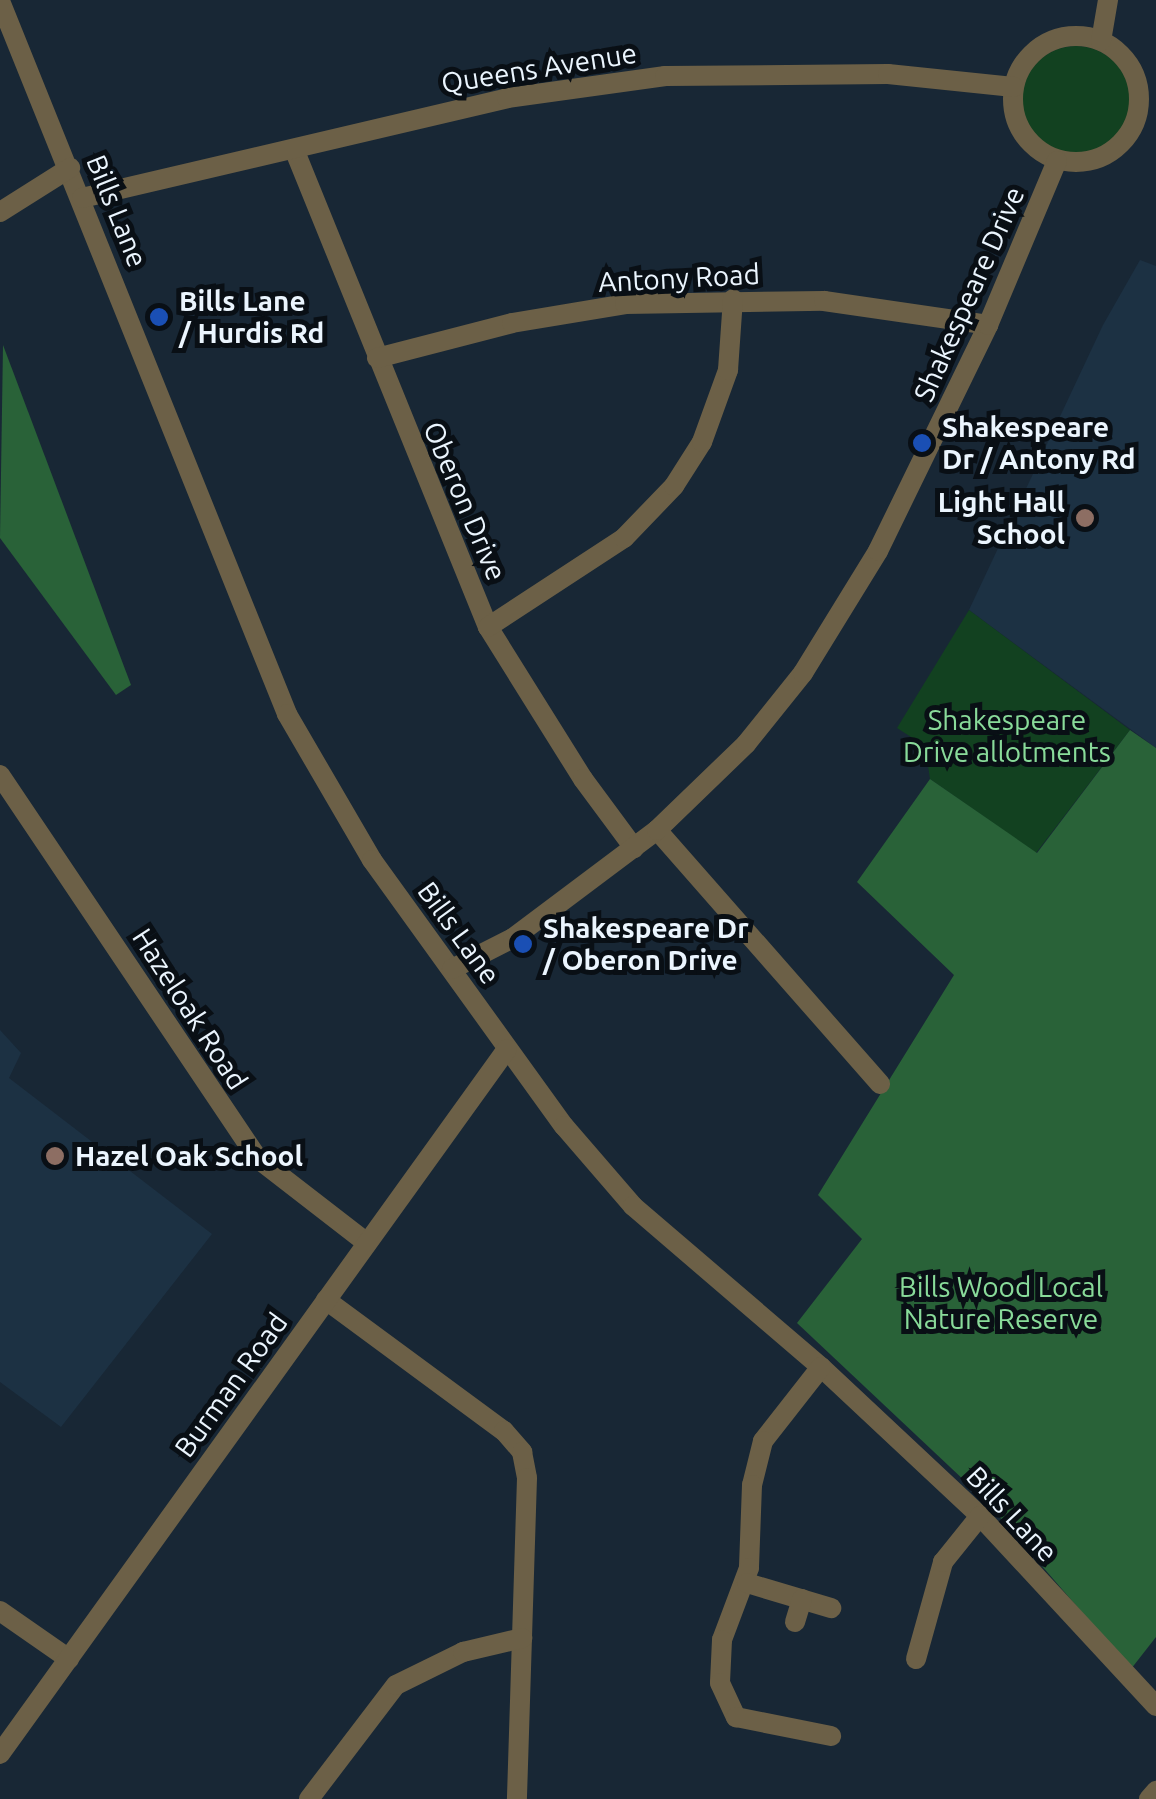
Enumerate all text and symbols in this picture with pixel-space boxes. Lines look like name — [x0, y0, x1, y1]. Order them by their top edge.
street label: Queens Avenue — [439, 36, 639, 100]
street label: Bills Lane — [79, 150, 155, 272]
street label: Shakespeare Drive — [907, 182, 1031, 406]
street label: Antony Road — [597, 257, 761, 299]
place label: Bills Lane / Hurdis Rd — [179, 284, 324, 350]
marker: Bills Lane / Hurdis Rd — [148, 306, 170, 328]
place label: Shakespeare Dr / Antony Rd — [942, 410, 1136, 476]
street label: Oberon Drive — [416, 417, 514, 585]
marker: Shakespeare Dr / Antony Rd — [911, 432, 933, 454]
place label: Light Hall School — [938, 485, 1065, 551]
marker: Light Hall School — [1074, 507, 1096, 529]
park label: Shakespeare Drive allotments — [903, 703, 1111, 769]
street label: Bills Lane — [411, 875, 507, 991]
place label: Shakespeare Dr / Oberon Drive — [543, 911, 749, 977]
street label: Hazeloak Road — [125, 922, 255, 1096]
marker: Shakespeare Dr / Oberon Drive — [512, 933, 534, 955]
place label: Hazel Oak School — [75, 1139, 303, 1173]
marker: Hazel Oak School — [44, 1145, 66, 1167]
park label: Bills Wood Local Nature Reserve — [899, 1270, 1103, 1336]
street label: Burman Road — [167, 1306, 295, 1464]
street label: Bills Lane — [959, 1459, 1065, 1569]

